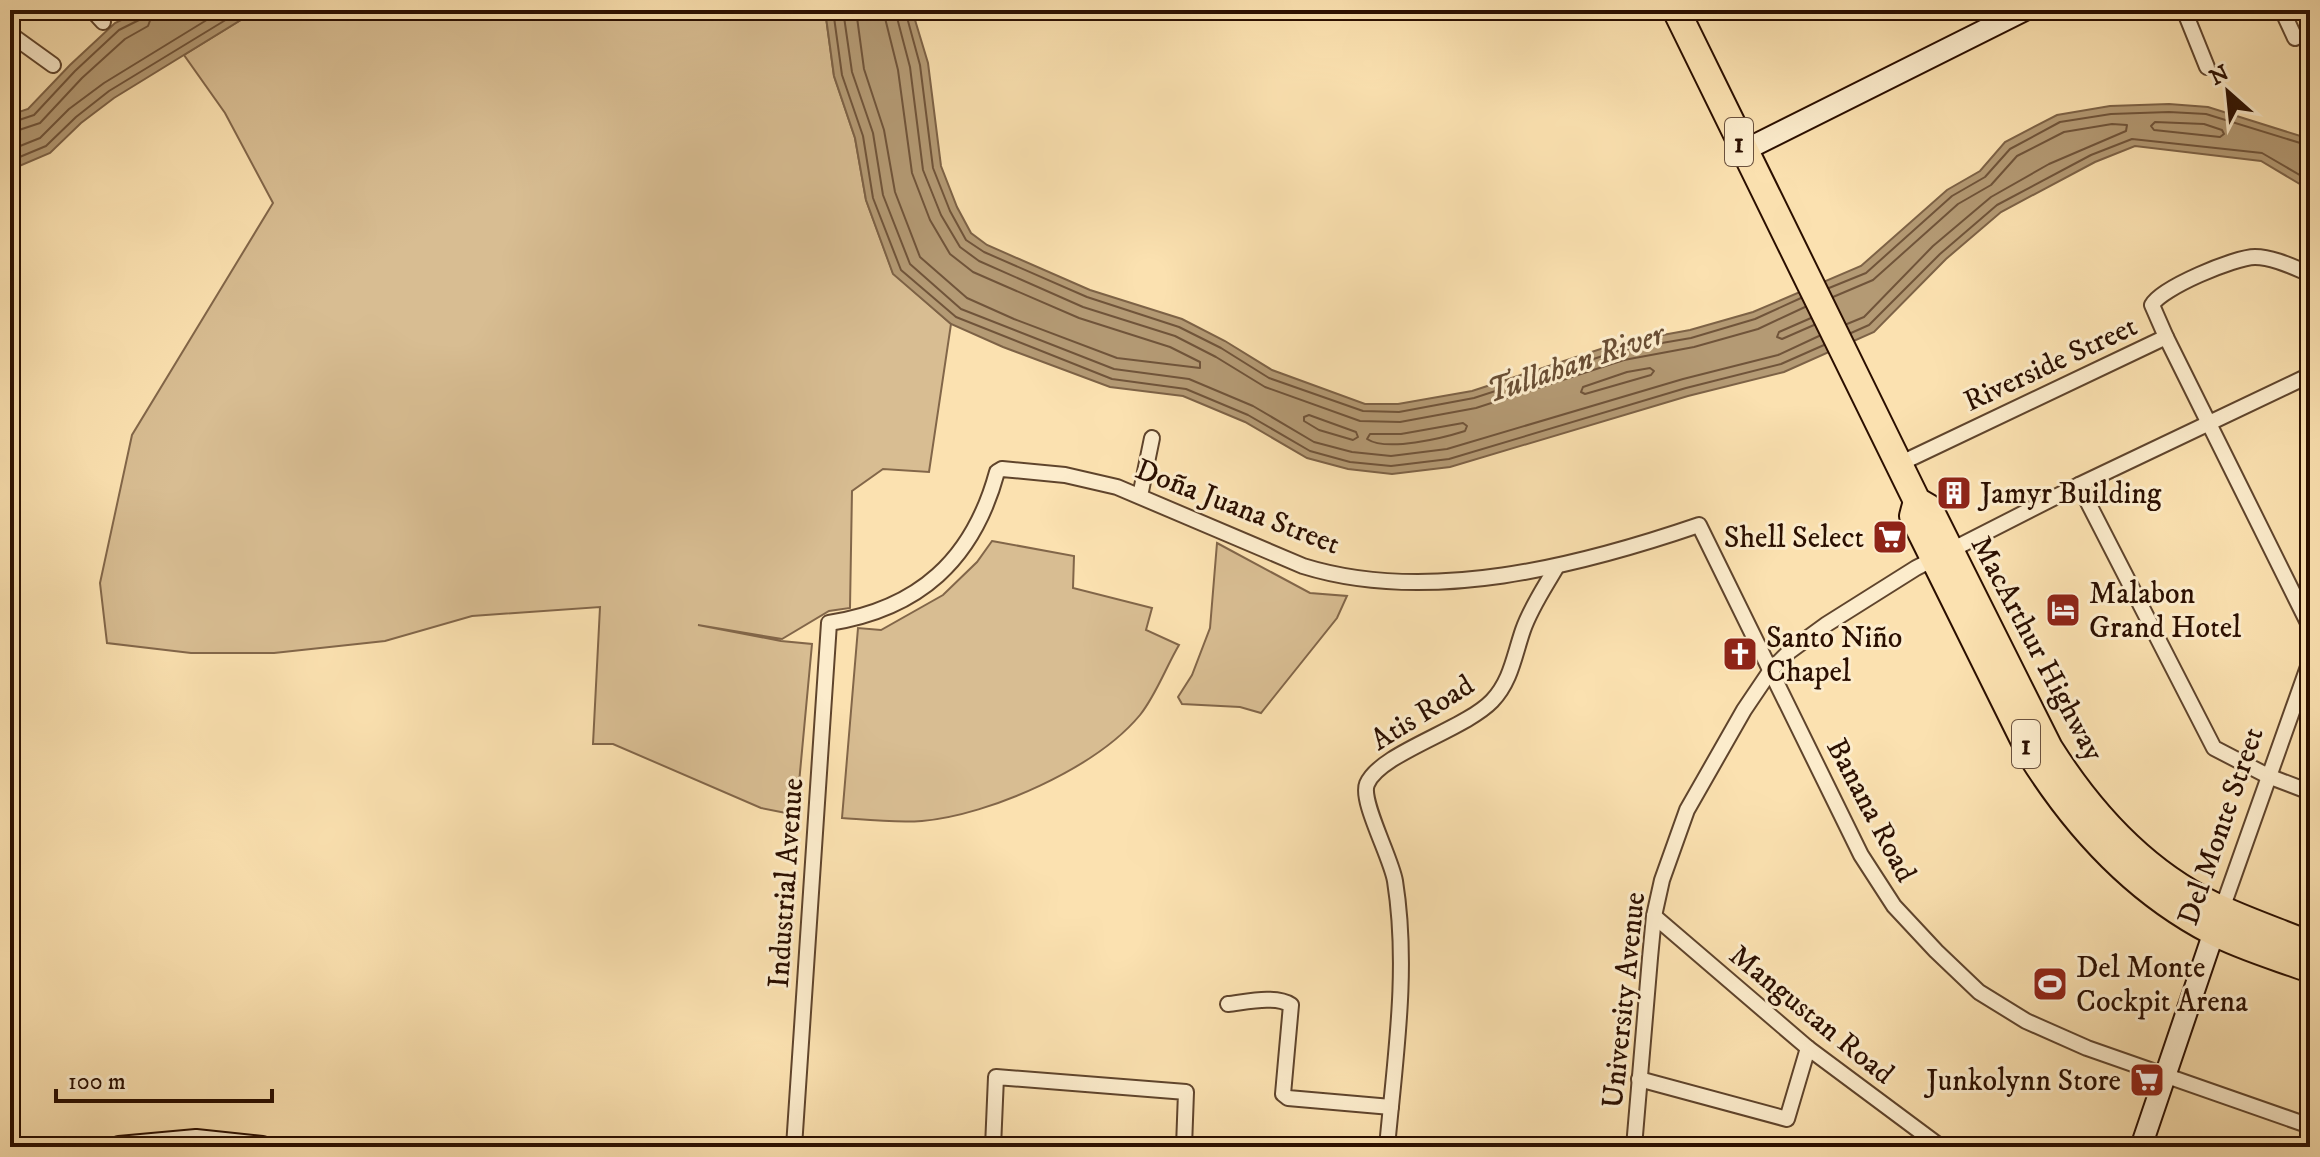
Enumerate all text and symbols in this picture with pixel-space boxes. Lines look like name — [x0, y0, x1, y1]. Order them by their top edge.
north arrow — [2188, 52, 2268, 132]
text: N — [2205, 59, 2234, 92]
road number: 1 — [1725, 118, 1753, 166]
street label: Riverside Street — [1958, 308, 2143, 421]
water label: Tullahan River — [1482, 314, 1672, 413]
street label: Doña Juana Street — [1130, 451, 1345, 563]
building icon: Jamyr Building — [1935, 474, 1973, 512]
place label: Jamyr Building — [1977, 476, 2162, 513]
supermarket icon: Shell Select — [1871, 518, 1909, 556]
place label: Shell Select — [1724, 520, 1864, 557]
street label: MacArthur Highway — [1962, 530, 2112, 768]
place label: Malabon Grand Hotel — [2089, 576, 2241, 647]
hotel icon: Malabon Grand Hotel — [2044, 591, 2082, 629]
place label: Santo Niño Chapel — [1766, 620, 1902, 691]
church icon: Santo Niño Chapel — [1721, 635, 1759, 673]
street label: Atis Road — [1364, 667, 1481, 759]
road number: 1 — [2012, 720, 2040, 768]
street label: Del Monte Street — [2170, 723, 2273, 930]
street label: Banana Road — [1817, 733, 1924, 889]
street label: Industrial Avenue — [761, 777, 812, 989]
street label: University Avenue — [1595, 890, 1654, 1110]
street label: Mangustan Road — [1721, 937, 1901, 1093]
place label: Del Monte Cockpit Arena — [2076, 950, 2248, 1021]
sports icon: Del Monte Cockpit Arena — [2031, 965, 2069, 1003]
scale bar — [56, 1053, 272, 1103]
supermarket icon: Junkolynn Store — [2128, 1061, 2166, 1099]
place label: Junkolynn Store — [1923, 1063, 2121, 1100]
text: 100 m — [68, 1067, 126, 1097]

